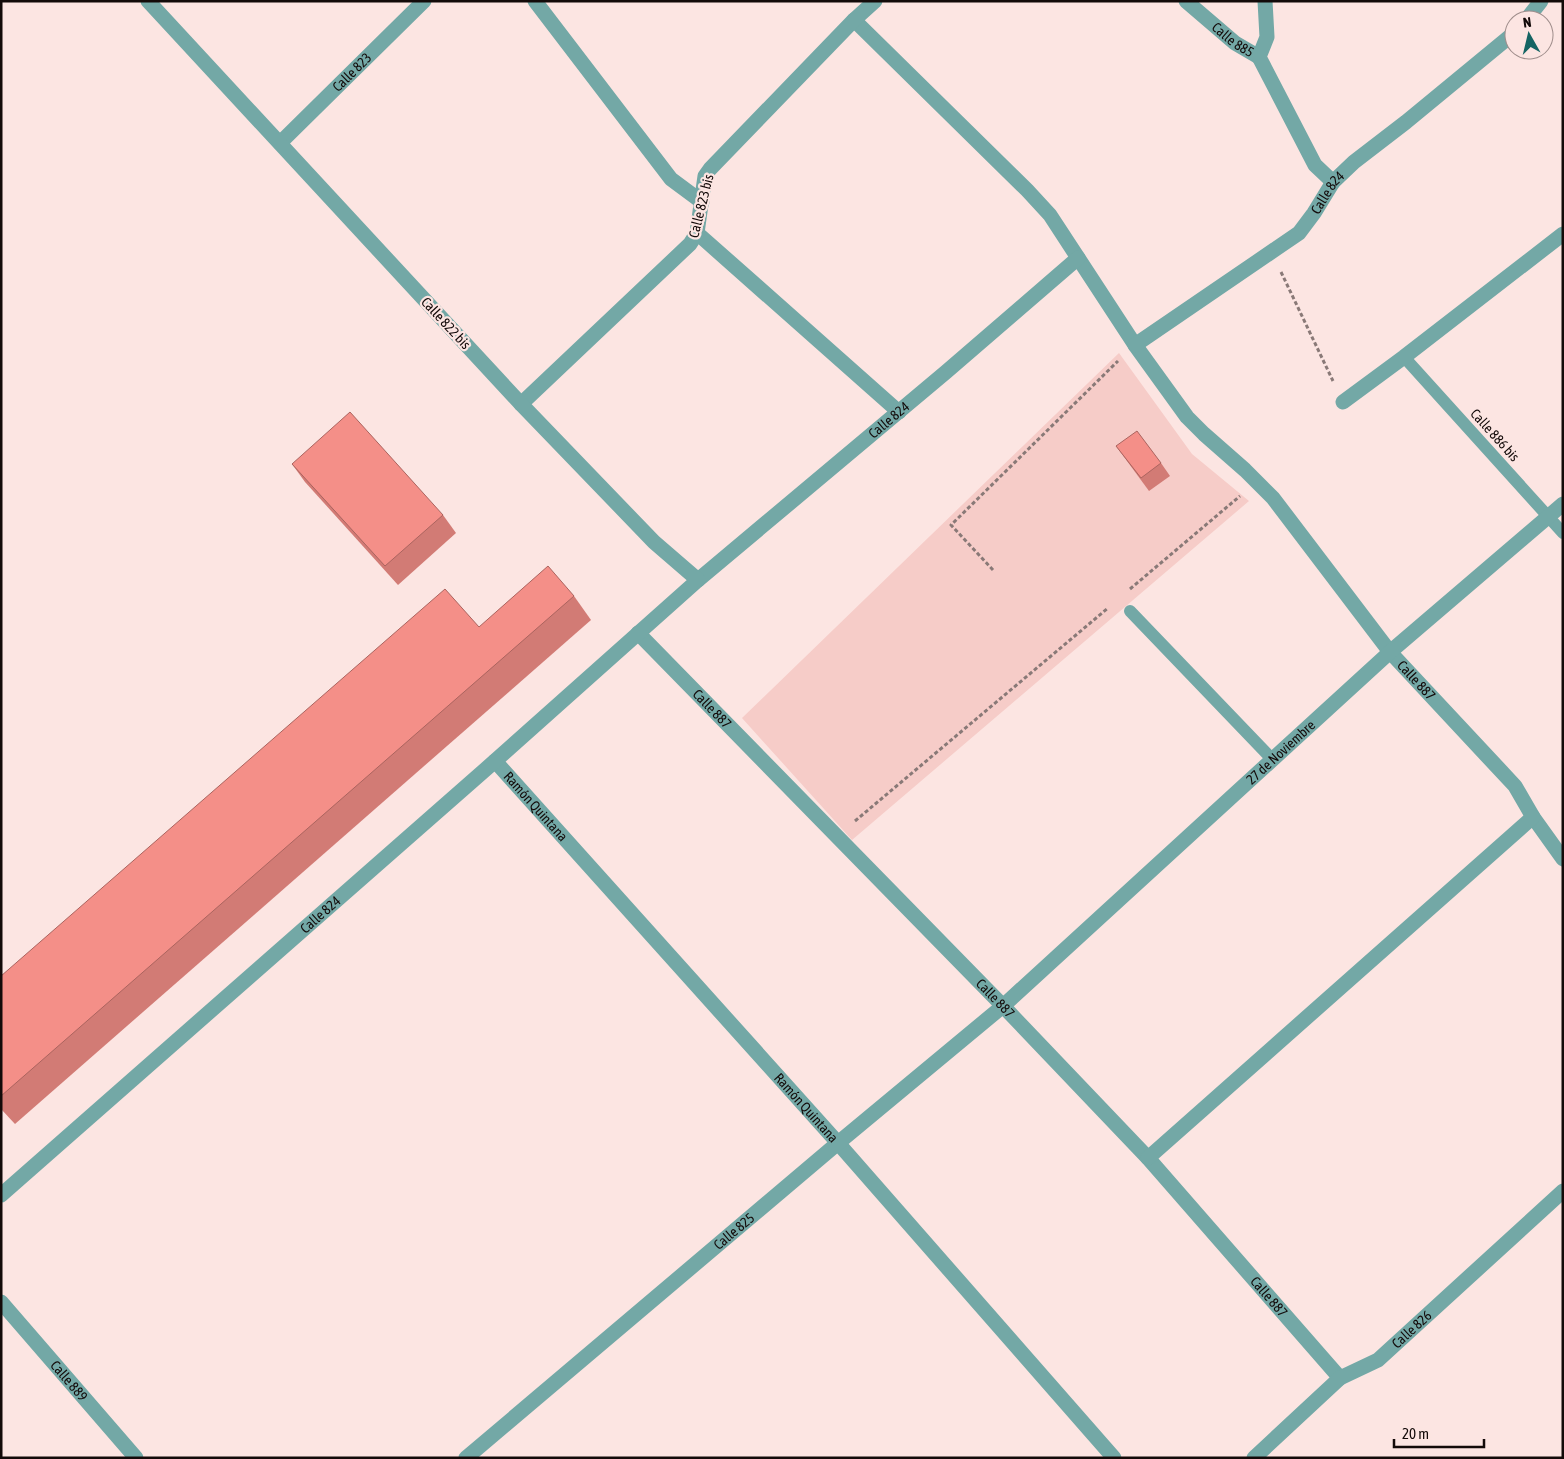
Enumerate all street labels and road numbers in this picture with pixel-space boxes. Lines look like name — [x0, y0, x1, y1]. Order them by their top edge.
street label: Calle 885 — [1209, 19, 1257, 60]
street label: Calle 823 — [329, 49, 375, 95]
street label: Calle 824 — [1307, 168, 1348, 217]
street label: Calle 823 bis — [685, 173, 717, 239]
street label: Calle 822 bis — [418, 294, 474, 352]
street label: Calle 824 — [865, 398, 913, 442]
street label: Calle 886 bis — [1467, 406, 1523, 464]
street label: Calle 887 — [1394, 657, 1439, 703]
street label: Calle 887 — [690, 686, 735, 732]
street label: 27 de Noviembre — [1243, 717, 1318, 788]
street label: Ramón Quintana — [500, 768, 571, 844]
street label: Calle 824 — [297, 892, 344, 936]
street label: Calle 887 — [973, 975, 1018, 1021]
street label: Ramón Quintana — [771, 1070, 842, 1146]
street label: Calle 825 — [710, 1210, 757, 1253]
street label: Calle 887 — [1247, 1273, 1291, 1320]
street label: Calle 826 — [1388, 1307, 1435, 1351]
street label: Calle 889 — [47, 1357, 91, 1404]

